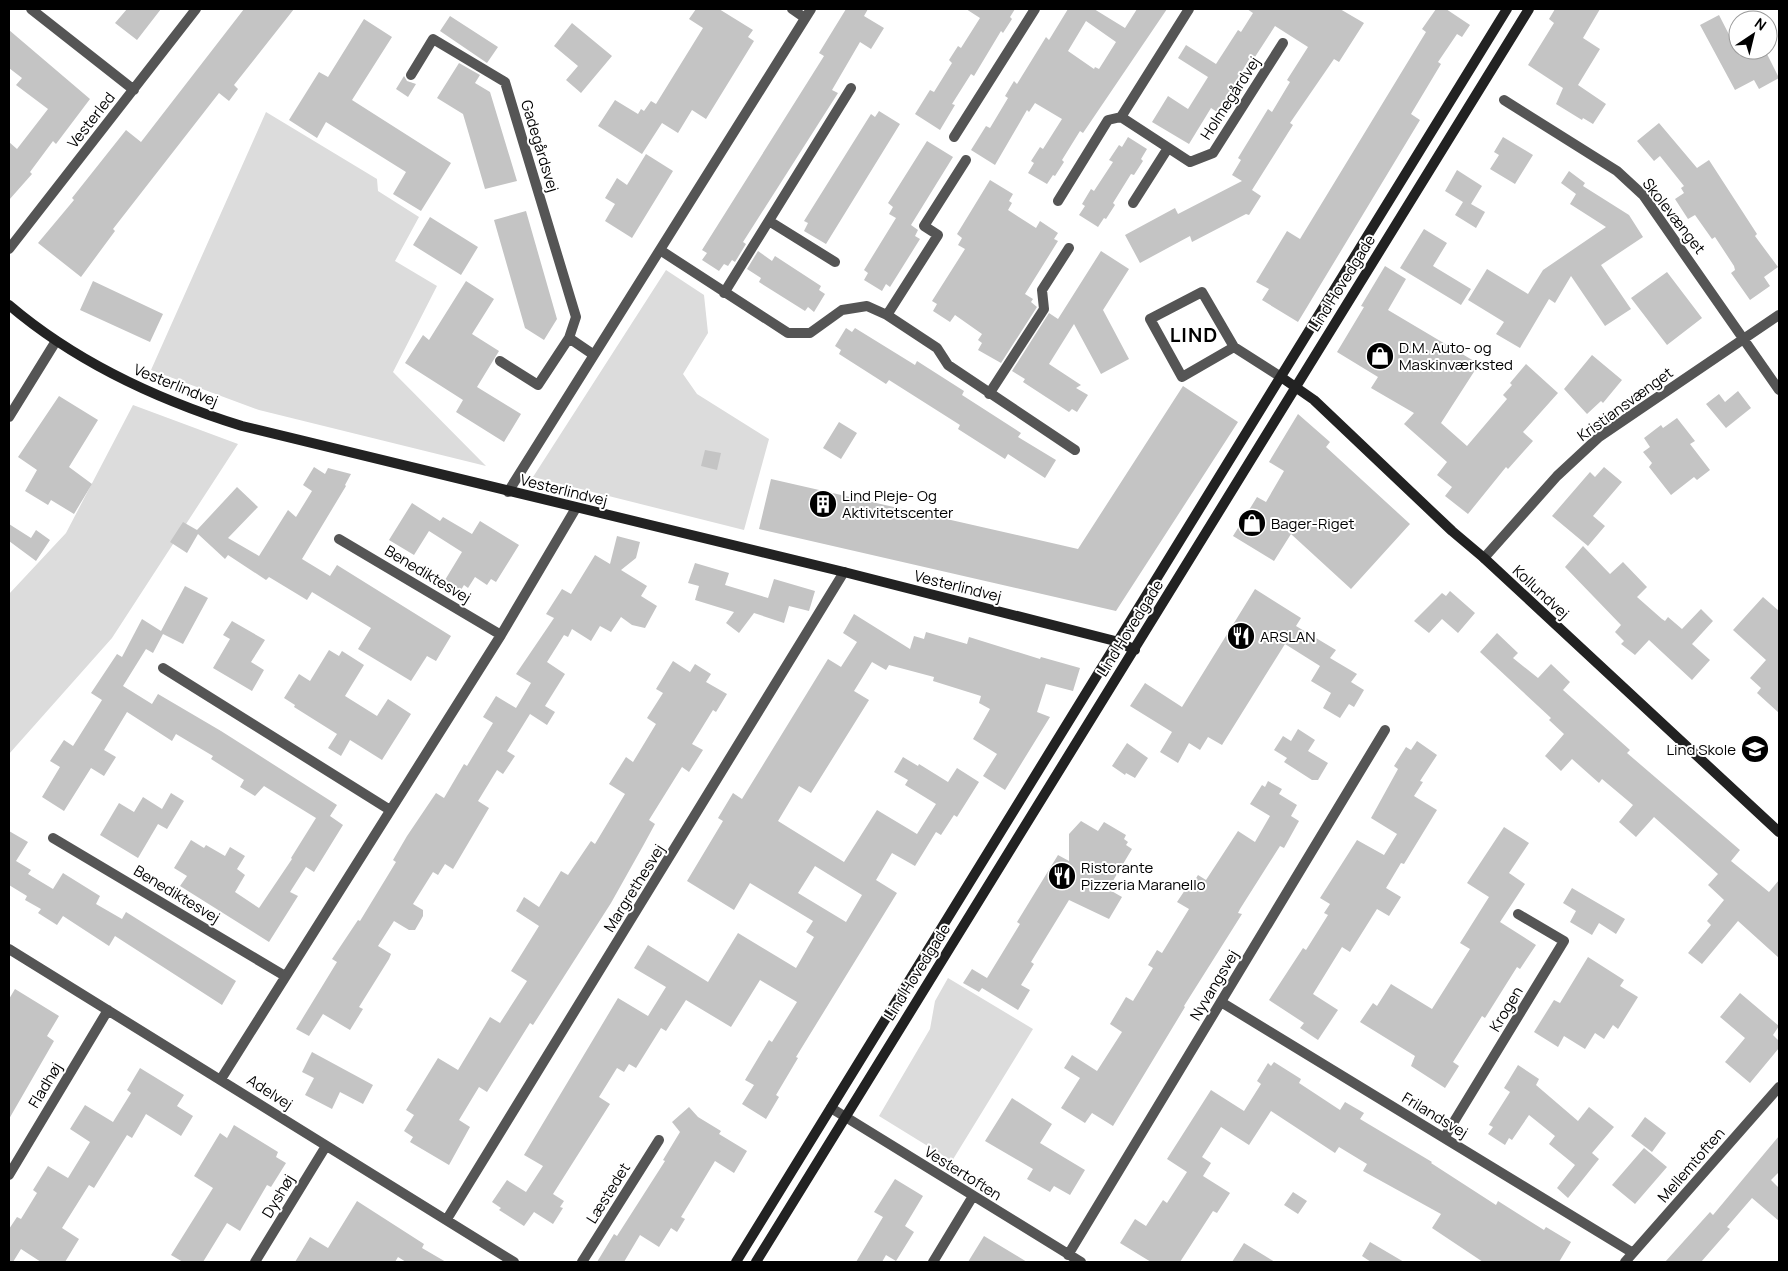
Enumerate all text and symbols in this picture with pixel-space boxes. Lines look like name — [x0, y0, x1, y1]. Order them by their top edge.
north arrow — [1728, 10, 1778, 60]
text: N — [1751, 13, 1770, 35]
street label: Holmegårdvej — [1195, 52, 1265, 144]
street label: Vesterled — [62, 88, 120, 152]
street label: Gadegårdsvej — [516, 97, 564, 195]
street label: Skolevænget — [1638, 174, 1710, 258]
street label: Lind Hovedgade — [1304, 230, 1380, 335]
district label: LIND — [1170, 321, 1218, 348]
place label: D.M. Auto- og Maskinværksted — [1399, 337, 1513, 375]
shop icon: D.M. Auto- og Maskinværksted — [1365, 341, 1395, 371]
street label: Vesterlindvej — [131, 359, 221, 411]
street label: Kristiansvænget — [1573, 362, 1677, 446]
street label: Vesterlindvej — [518, 469, 610, 511]
place label: Lind Pleje- Og Aktivitetscenter — [842, 485, 954, 523]
building icon: Lind Pleje- Og Aktivitetscenter — [808, 489, 838, 519]
shop icon: Bager-Riget — [1237, 508, 1267, 538]
place label: Bager-Riget — [1271, 513, 1355, 534]
street label: Benediktesvej — [381, 540, 475, 608]
street label: Kollundvej — [1508, 560, 1574, 624]
street label: Vesterlindvej — [912, 565, 1004, 607]
street label: Lind Hovedgade — [1092, 575, 1168, 680]
restaurant icon: ARSLAN — [1226, 621, 1256, 651]
place label: ARSLAN — [1260, 626, 1316, 647]
school or university icon: Lind Skole — [1740, 734, 1770, 764]
place label: Lind Skole — [1666, 739, 1736, 760]
street label: Margrethesvej — [599, 840, 669, 936]
place label: Ristorante Pizzeria Maranello — [1081, 857, 1206, 895]
street label: Benediktesvej — [130, 860, 224, 928]
restaurant icon: Ristorante Pizzeria Maranello — [1047, 861, 1077, 891]
street label: Lind Hovedgade — [879, 919, 955, 1024]
street label: Nyvangsvej — [1185, 946, 1243, 1024]
street label: Krogen — [1484, 982, 1528, 1036]
street label: Fladhøj — [23, 1058, 67, 1112]
street label: Adelvej — [243, 1069, 297, 1115]
street label: Frilandsvej — [1398, 1087, 1472, 1143]
street label: Mellemtoften — [1653, 1123, 1729, 1207]
street label: Vestertoften — [920, 1141, 1006, 1205]
street label: Læstedet — [581, 1159, 635, 1227]
street label: Dyshøj — [257, 1170, 299, 1222]

